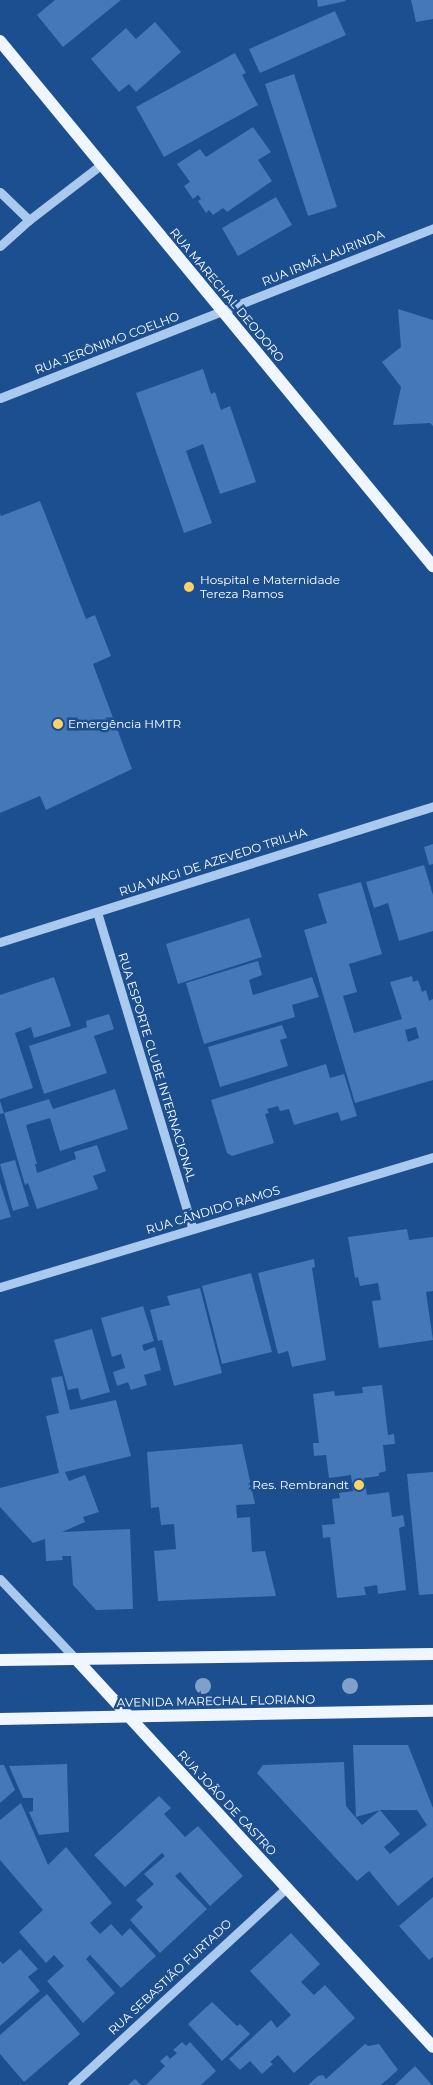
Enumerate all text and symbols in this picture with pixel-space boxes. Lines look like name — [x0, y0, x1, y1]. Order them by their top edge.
street label: RUA MARECHAL DEODORO — [167, 225, 287, 365]
street label: RUA IRMÃ LAURINDA — [260, 227, 386, 289]
street label: RUA JERÔNIMO COELHO — [33, 309, 181, 377]
place label: Hospital e Maternidade Tereza Ramos — [200, 573, 340, 601]
marker: Hospital e Maternidade Tereza Ramos — [182, 580, 196, 594]
place label: Emergência HMTR — [68, 717, 181, 731]
marker: Emergência HMTR — [52, 718, 64, 730]
street label: RUA WAGI DE AZEVEDO TRILHA — [117, 825, 309, 899]
street label: RUA ESPORTE CLUBE INTERNACIONAL — [115, 951, 199, 1183]
street label: RUA CÂNDIDO RAMOS — [144, 1183, 282, 1237]
place label: Res. Rembrandt — [252, 1478, 349, 1492]
marker: Res. Rembrandt — [353, 1479, 365, 1491]
street label: AVENIDA MARECHAL FLORIANO — [117, 1692, 315, 1710]
street label: RUA JOÃO DE CASTRO — [175, 1748, 279, 1858]
street label: RUA SEBASTIÃO FURTADO — [106, 1916, 234, 2038]

